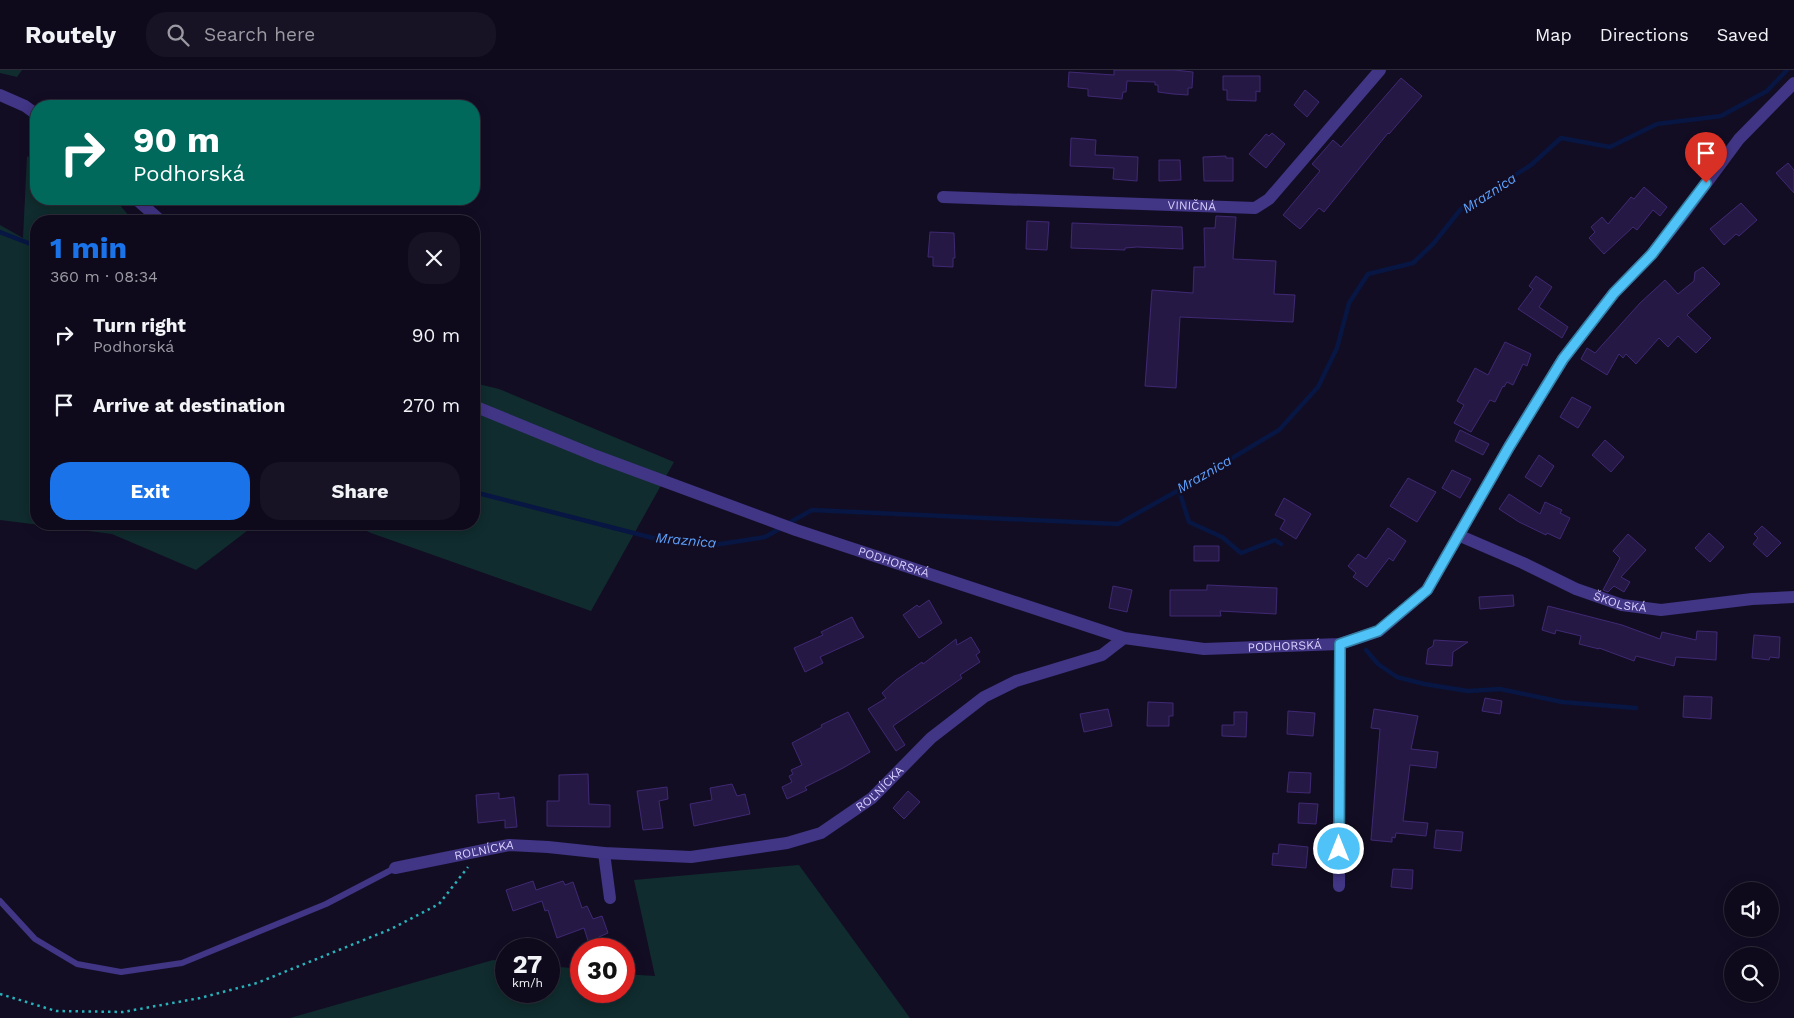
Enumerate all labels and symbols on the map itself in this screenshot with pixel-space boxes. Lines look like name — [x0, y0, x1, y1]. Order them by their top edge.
pin — [1685, 132, 1727, 183]
water label: Mraznica — [1459, 170, 1519, 216]
street label: VINIČNÁ — [1167, 198, 1216, 214]
water label: Mraznica — [1174, 452, 1235, 496]
water label: Mraznica — [655, 529, 717, 551]
street label: PODHORSKÁ — [856, 544, 931, 580]
street label: ŠKOLSKÁ — [1591, 589, 1648, 615]
street label: PODHORSKÁ — [1247, 638, 1322, 654]
street label: ROĽNÍCKA — [853, 763, 907, 814]
position arrow — [1312, 822, 1364, 874]
street label: ROĽNÍCKA — [453, 838, 514, 863]
speed limit sign: 30 — [570, 938, 635, 1003]

